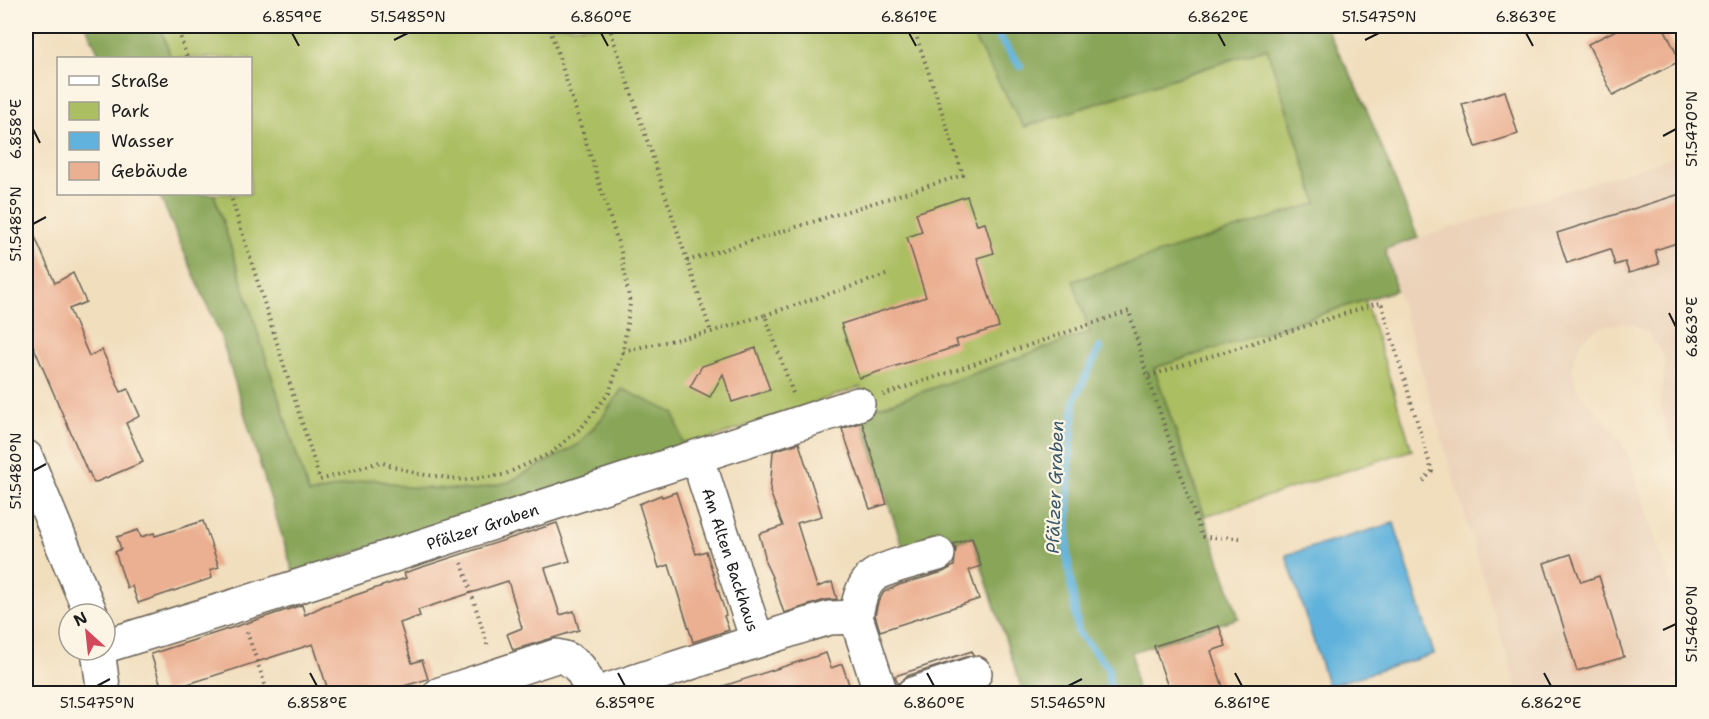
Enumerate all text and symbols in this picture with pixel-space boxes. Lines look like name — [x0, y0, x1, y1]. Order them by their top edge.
text: 6.859°E — [262, 7, 322, 27]
text: 51.5485°N — [370, 7, 446, 27]
text: 6.860°E — [570, 7, 632, 27]
text: 6.861°E — [881, 7, 937, 27]
text: 6.862°E — [1188, 7, 1248, 27]
text: 51.5475°N — [1342, 7, 1416, 27]
text: 6.863°E — [1496, 7, 1556, 27]
legend — [57, 57, 252, 195]
text: Straße — [111, 69, 169, 93]
text: 51.5470°N — [1682, 91, 1702, 167]
text: 6.858°E — [6, 99, 26, 159]
text: Park — [111, 99, 150, 123]
text: Wasser — [111, 129, 174, 153]
text: Gebäude — [111, 159, 188, 183]
text: 51.5485°N — [6, 186, 26, 262]
text: 6.863°E — [1682, 297, 1702, 357]
water label: Pfälzer Graben — [1041, 420, 1069, 554]
text: 51.5480°N — [6, 433, 26, 509]
street label: Am Alten Backhaus — [697, 485, 764, 635]
street label: Pfälzer Graben — [424, 499, 542, 555]
text: 51.5460°N — [1682, 586, 1702, 662]
north arrow — [57, 602, 117, 662]
text: N — [70, 607, 91, 631]
text: 51.5475°N — [60, 693, 134, 713]
text: 6.858°E — [287, 693, 347, 713]
text: 6.859°E — [595, 693, 655, 713]
text: 6.860°E — [903, 693, 965, 713]
text: 51.5465°N — [1030, 693, 1106, 713]
text: 6.861°E — [1214, 693, 1270, 713]
text: 6.862°E — [1521, 693, 1581, 713]

